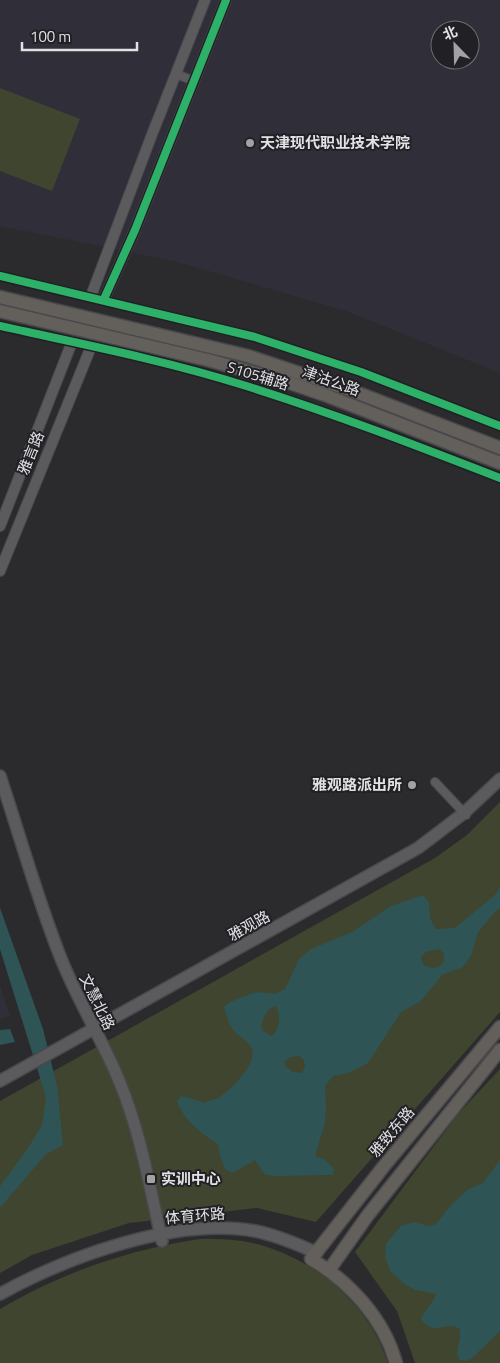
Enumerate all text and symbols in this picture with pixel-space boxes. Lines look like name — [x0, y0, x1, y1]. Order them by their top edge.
scale bar — [22, 20, 138, 52]
north arrow — [430, 20, 480, 70]
text: 北 — [439, 20, 460, 45]
text: 100 m — [30, 25, 71, 48]
place label: 天津现代职业技术学院 — [260, 131, 410, 154]
marker: 天津现代职业技术学院 — [244, 137, 256, 149]
street label: S105辅路 — [224, 355, 292, 396]
street label: 津沽公路 — [299, 359, 363, 402]
street label: 雅言路 — [11, 428, 50, 478]
place label: 雅观路派出所 — [312, 773, 402, 796]
marker: 雅观路派出所 — [406, 779, 418, 791]
street label: 雅观路 — [223, 905, 274, 947]
street label: 文慧北路 — [74, 970, 121, 1034]
street label: 雅致东路 — [364, 1101, 420, 1162]
place label: 实训中心 — [161, 1167, 221, 1190]
marker: 实训中心 — [145, 1173, 157, 1185]
street label: 体育环路 — [164, 1201, 226, 1230]

